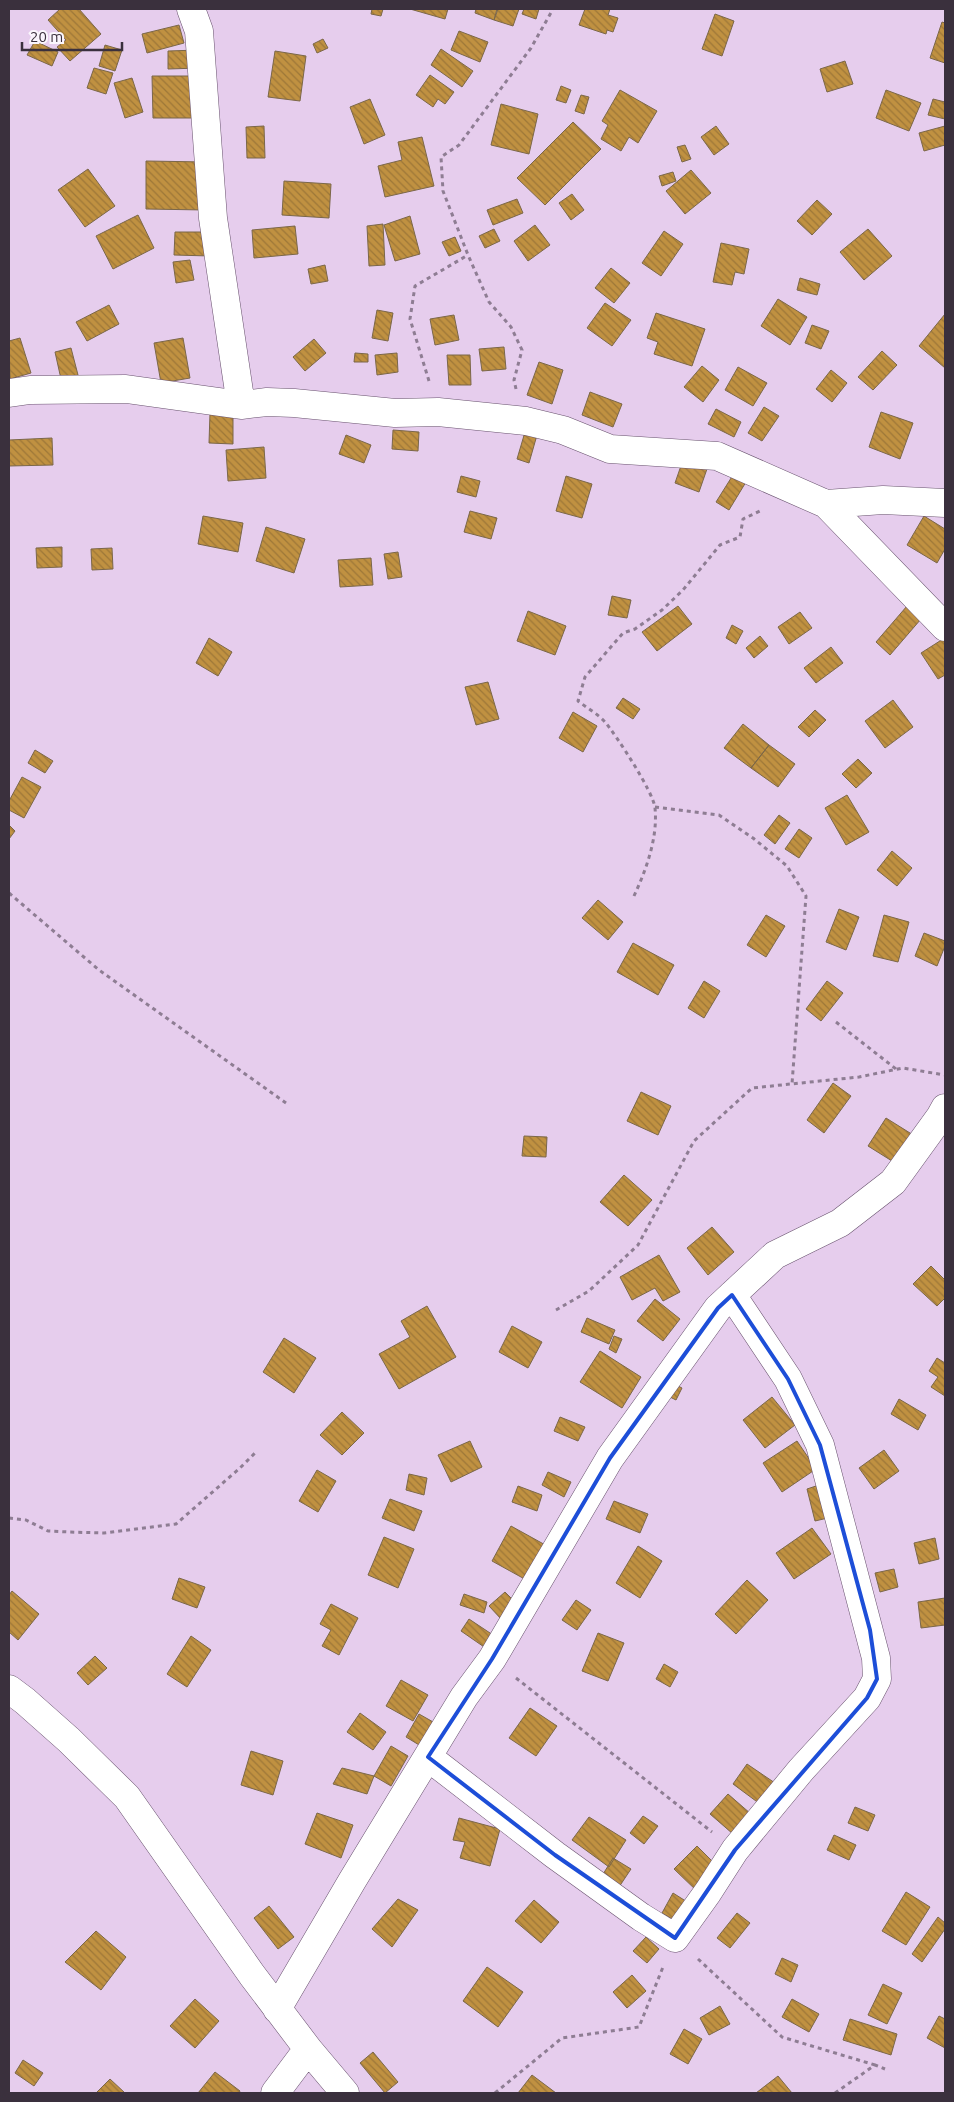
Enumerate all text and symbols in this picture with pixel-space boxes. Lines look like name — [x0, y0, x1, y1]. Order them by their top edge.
scale bar — [22, 20, 122, 52]
text: 20 m — [30, 28, 63, 45]

